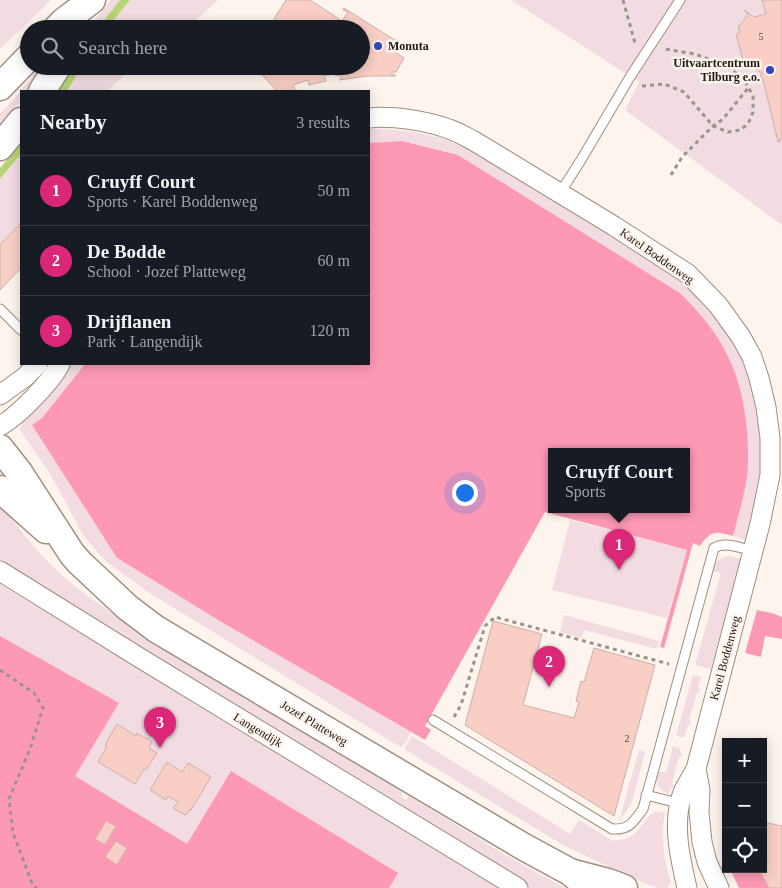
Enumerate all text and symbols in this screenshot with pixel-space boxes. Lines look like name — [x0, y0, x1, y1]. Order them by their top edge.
search box — [20, 20, 370, 75]
house number: 5 — [759, 31, 764, 42]
icon: search — [38, 34, 66, 62]
text: Search here — [78, 37, 167, 58]
place label: Monuta — [388, 39, 429, 53]
marker: Monuta — [372, 40, 384, 52]
place label: Uitvaartcentrum Tilburg e.o. — [673, 56, 760, 84]
marker: Uitvaartcentrum Tilburg e.o. — [764, 64, 776, 76]
text: Nearby — [40, 110, 107, 134]
text: 3 results — [296, 114, 350, 131]
text: Cruyff Court — [87, 171, 195, 192]
text: 1 — [52, 182, 60, 199]
text: 50 m — [318, 182, 350, 199]
text: Sports · Karel Boddenweg — [87, 193, 257, 210]
street label: Karel Boddenweg — [617, 225, 697, 287]
text: De Bodde — [87, 241, 166, 262]
text: 2 — [52, 252, 60, 269]
text: 60 m — [318, 252, 350, 269]
text: School · Jozef Platteweg — [87, 263, 246, 280]
text: Drijflanen — [87, 311, 171, 332]
text: 3 — [52, 322, 60, 339]
text: 120 m — [310, 322, 350, 339]
text: Park · Langendijk — [87, 333, 203, 350]
popup — [548, 448, 690, 513]
text: Cruyff Court — [565, 461, 673, 482]
your location — [452, 480, 478, 506]
text: Sports — [565, 483, 606, 500]
pin: 1 — [603, 529, 635, 570]
street label: Karel Boddenweg — [707, 614, 743, 702]
pin: 2 — [533, 646, 565, 687]
street label: Jozef Platteweg — [278, 698, 350, 748]
pin: 3 — [144, 707, 176, 748]
street label: Langendijk — [231, 710, 285, 750]
house number: 2 — [625, 733, 630, 744]
map controls — [722, 738, 767, 873]
button: + — [722, 738, 767, 783]
button: − — [722, 783, 767, 828]
button: locate — [722, 828, 767, 873]

